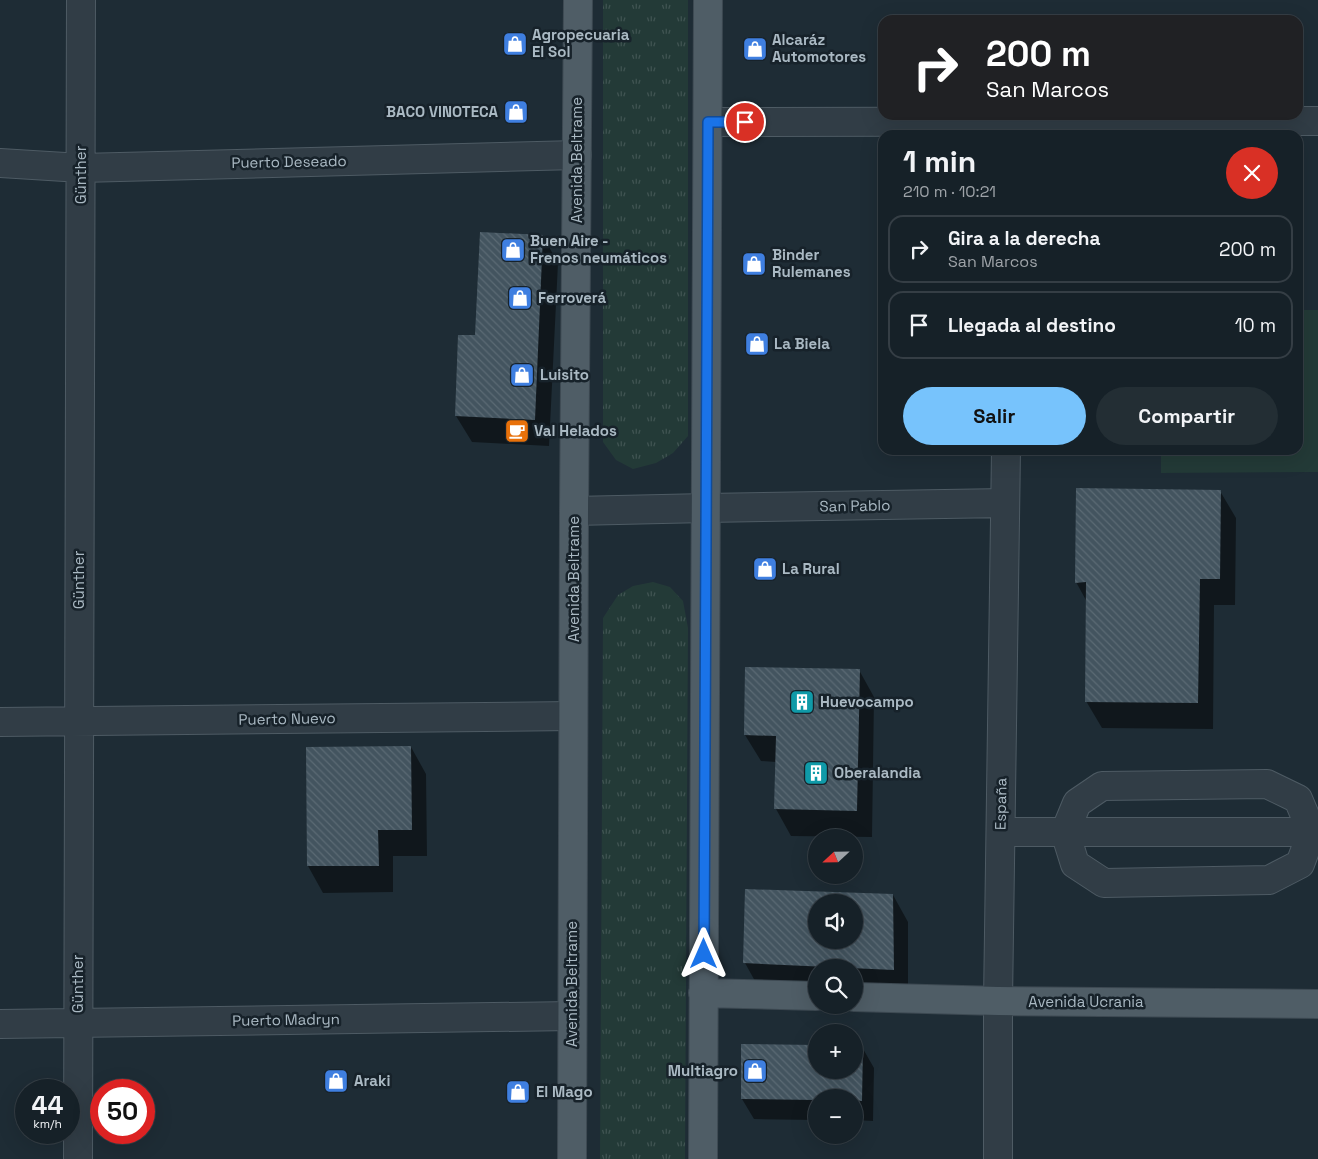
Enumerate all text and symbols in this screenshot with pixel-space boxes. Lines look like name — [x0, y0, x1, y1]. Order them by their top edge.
place label: Agropecuaria El Sol — [532, 25, 630, 61]
place label: Alcaráz Automotores — [772, 30, 866, 66]
shop icon: Agropecuaria El Sol — [502, 31, 528, 57]
text: 200 m — [986, 32, 1091, 76]
icon: right — [903, 35, 968, 100]
shop icon: Alcaráz Automotores — [742, 36, 768, 62]
text: San Marcos — [986, 75, 1109, 103]
street label: Avenida Beltrame — [567, 97, 586, 223]
shop icon: BACO VINOTECA — [503, 99, 529, 125]
pin — [724, 101, 766, 143]
place label: BACO VINOTECA — [386, 102, 498, 121]
icon: arrive — [731, 108, 759, 136]
text: 1 min — [903, 142, 976, 181]
street label: Günther — [71, 145, 90, 204]
button: close — [1226, 147, 1278, 199]
street label: Puerto Deseado — [231, 151, 347, 172]
text: 210 m · 10:21 — [903, 181, 996, 202]
text: Gira a la derecha — [948, 226, 1100, 251]
place label: Buen Aire - Frenos neumáticos — [530, 231, 667, 267]
icon: right — [905, 235, 933, 263]
shop icon: Buen Aire - Frenos neumáticos — [500, 237, 526, 263]
text: 200 m — [1219, 237, 1276, 262]
place label: Binder Rulemanes — [772, 245, 851, 281]
shop icon: Binder Rulemanes — [741, 251, 767, 277]
text: San Marcos — [948, 251, 1038, 272]
shop icon: Ferroverá — [507, 285, 533, 311]
place label: Ferroverá — [538, 288, 607, 307]
icon: arrive — [905, 311, 933, 339]
text: Llegada al destino — [948, 313, 1116, 338]
text: 10 m — [1235, 313, 1276, 338]
shop icon: La Biela — [744, 331, 770, 357]
place label: La Biela — [774, 334, 830, 353]
shop icon: Luisito — [509, 362, 535, 388]
place label: Luisito — [540, 365, 589, 384]
button: Salir — [903, 387, 1086, 445]
button: Compartir — [1096, 387, 1278, 445]
cafe icon: Val Helados — [504, 418, 530, 444]
place label: Val Helados — [534, 421, 617, 440]
street label: San Pablo — [819, 495, 891, 516]
street label: Avenida Beltrame — [564, 516, 583, 642]
street label: Günther — [69, 550, 88, 609]
shop icon: La Rural — [752, 556, 778, 582]
place label: La Rural — [782, 559, 840, 578]
building icon: Huevocampo — [789, 689, 815, 715]
place label: Huevocampo — [820, 692, 914, 711]
street label: Puerto Nuevo — [238, 708, 336, 729]
building icon: Oberalandia — [803, 760, 829, 786]
place label: Oberalandia — [834, 763, 921, 782]
street label: España — [991, 777, 1010, 830]
north arrow — [808, 829, 862, 884]
map controls — [808, 829, 863, 1144]
button: sound — [808, 894, 863, 949]
street label: Avenida Beltrame — [562, 921, 581, 1047]
position arrow — [677, 927, 729, 979]
street label: Günther — [68, 954, 87, 1013]
button: search — [808, 959, 863, 1014]
street label: Avenida Ucrania — [1028, 992, 1144, 1011]
street label: Puerto Madryn — [232, 1009, 340, 1030]
button: + — [808, 1024, 863, 1079]
shop icon: Multiagro — [742, 1058, 768, 1084]
place label: Multiagro — [668, 1061, 738, 1080]
shop icon: Araki — [323, 1068, 349, 1094]
place label: Araki — [354, 1071, 390, 1090]
speed limit sign: 50 — [90, 1079, 155, 1144]
shop icon: El Mago — [505, 1079, 531, 1105]
place label: El Mago — [536, 1082, 593, 1101]
text: 44 — [32, 1089, 63, 1121]
button: − — [808, 1089, 863, 1144]
text: km/h — [33, 1116, 62, 1132]

